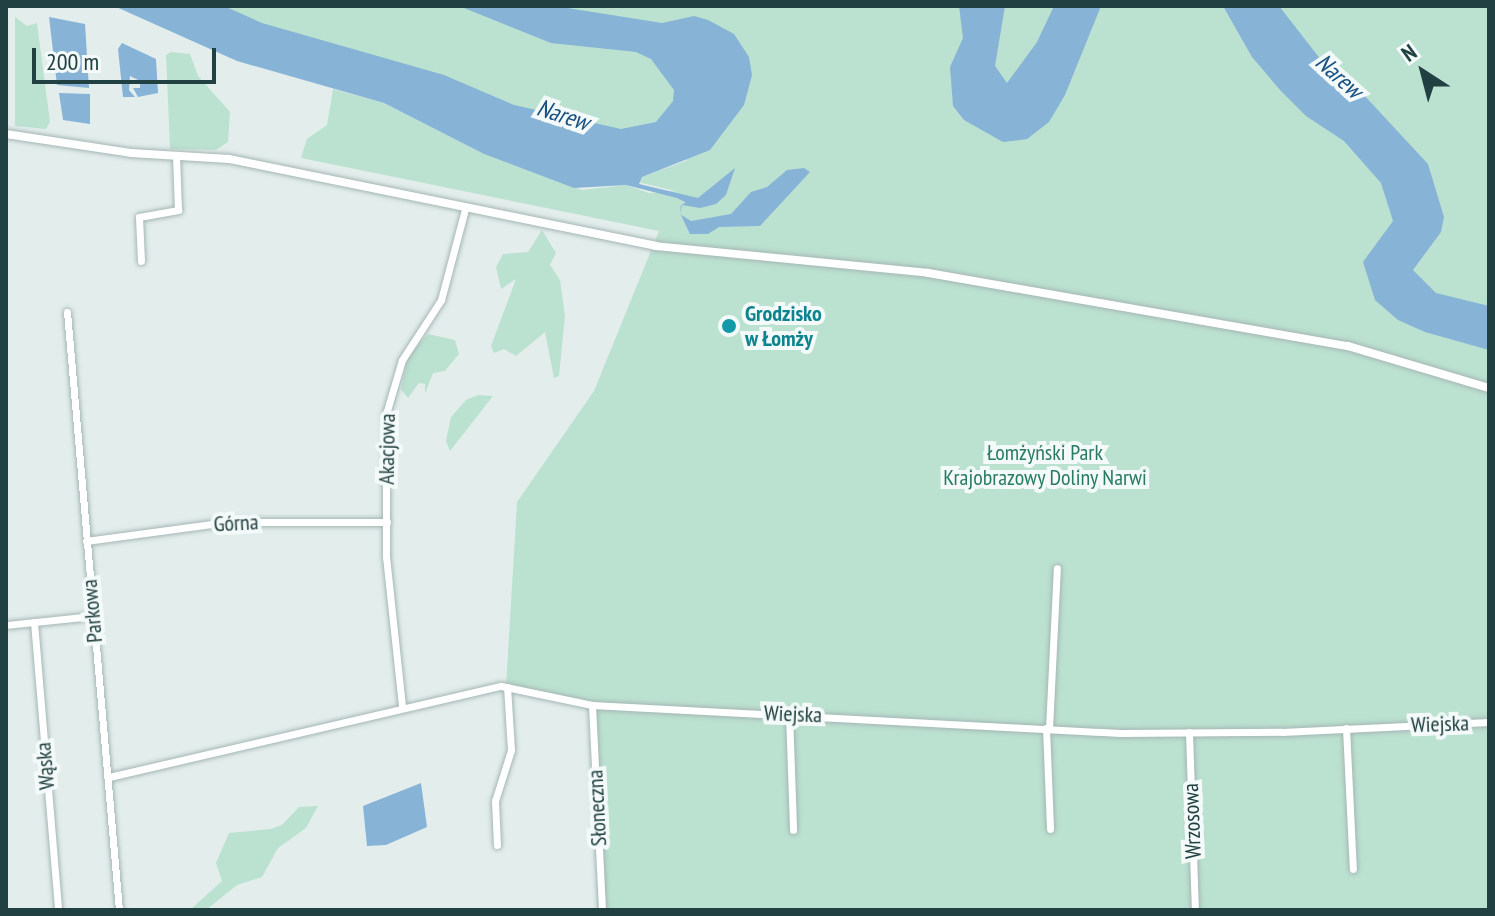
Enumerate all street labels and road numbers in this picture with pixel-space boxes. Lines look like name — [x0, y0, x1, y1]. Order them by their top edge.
street label: Akacjowa — [373, 413, 401, 485]
street label: Górna — [213, 509, 259, 537]
street label: Parkowa — [76, 578, 108, 644]
street label: Wiejska — [763, 700, 823, 728]
street label: Wiejska — [1410, 710, 1470, 738]
street label: Wąska — [30, 741, 60, 791]
street label: Słoneczna — [582, 769, 612, 847]
street label: Wrzosowa — [1177, 783, 1207, 859]

